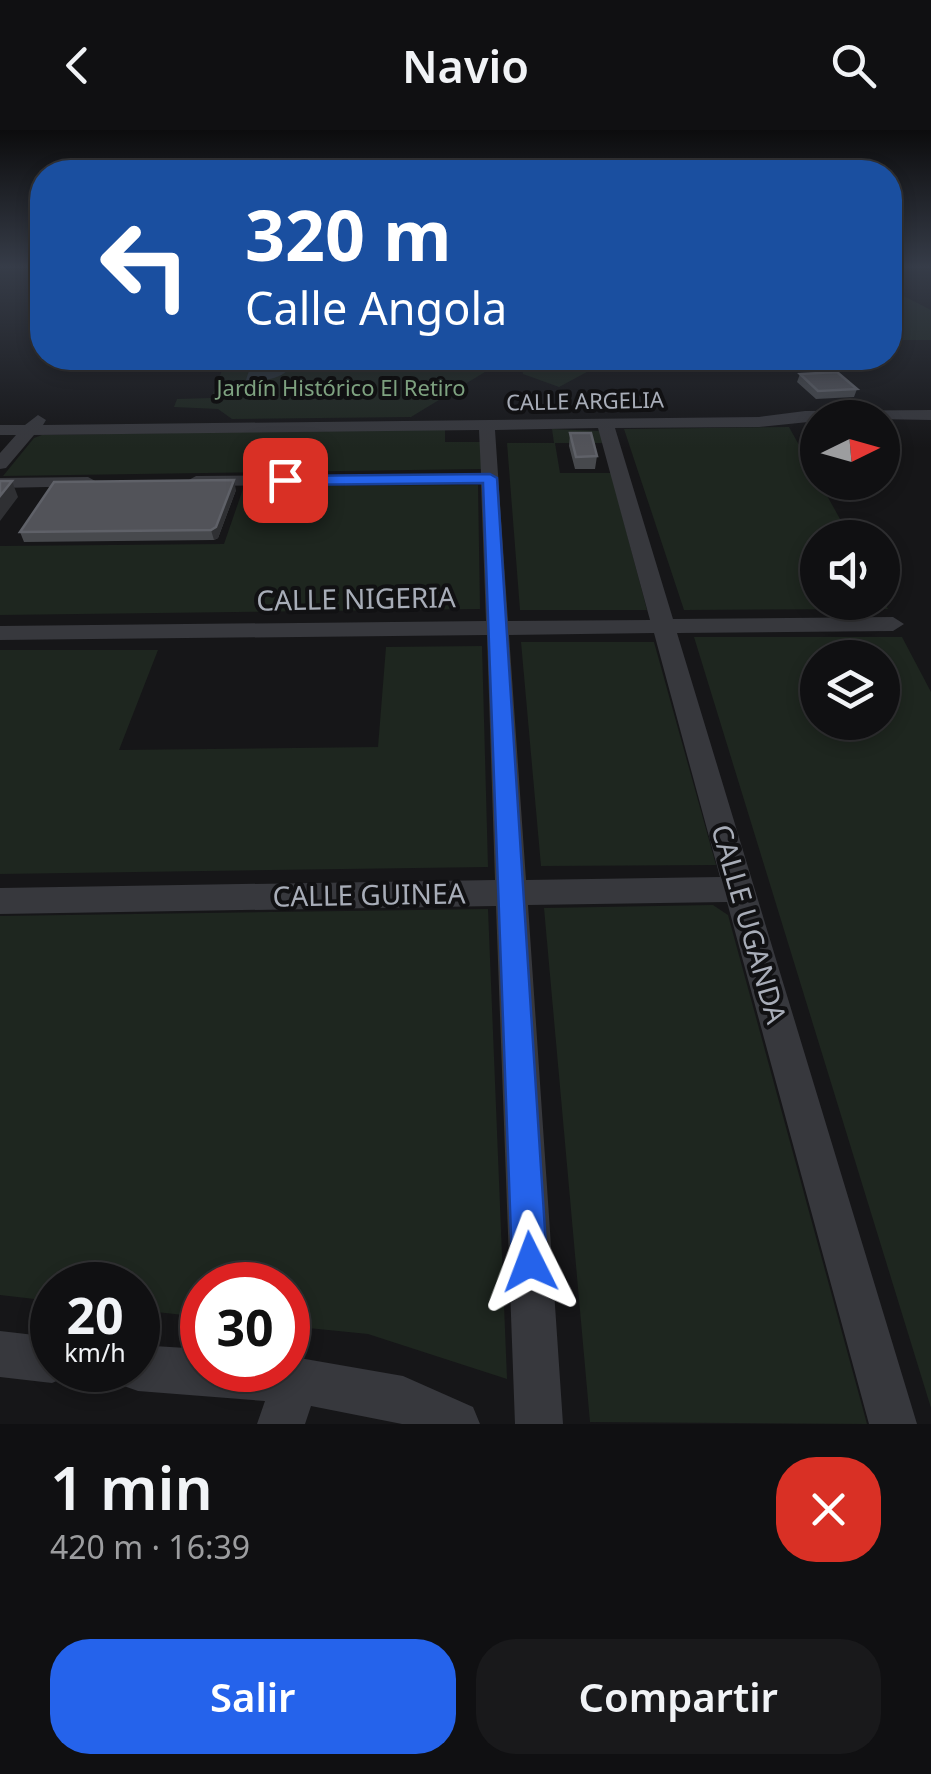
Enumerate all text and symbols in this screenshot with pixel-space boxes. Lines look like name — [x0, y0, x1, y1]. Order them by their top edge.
text: Navio — [402, 35, 529, 96]
icon: back — [50, 38, 105, 93]
icon: search — [826, 38, 881, 93]
text: 320 m — [245, 186, 452, 282]
icon: left — [80, 200, 210, 330]
text: Calle Angola — [245, 277, 507, 338]
park label: Jardín Histórico El Retiro — [215, 372, 465, 402]
street label: CALLE ARGELIA — [506, 384, 665, 416]
north arrow — [800, 400, 900, 500]
map controls — [800, 400, 900, 740]
pin — [243, 438, 328, 523]
icon: arrive — [258, 453, 313, 508]
button: sound — [800, 520, 900, 620]
street label: CALLE NIGERIA — [256, 577, 456, 619]
button: layers — [800, 640, 900, 740]
street label: CALLE UGANDA — [703, 820, 797, 1028]
street label: CALLE GUINEA — [272, 873, 466, 915]
position arrow — [478, 1210, 582, 1314]
speed limit sign: 30 — [180, 1262, 310, 1392]
text: 20 — [66, 1281, 124, 1349]
text: km/h — [64, 1335, 126, 1369]
text: 1 min — [50, 1446, 213, 1528]
button: close — [776, 1457, 881, 1562]
text: 420 m · 16:39 — [50, 1525, 250, 1568]
button: Salir — [50, 1639, 456, 1754]
button: Compartir — [476, 1639, 881, 1754]

